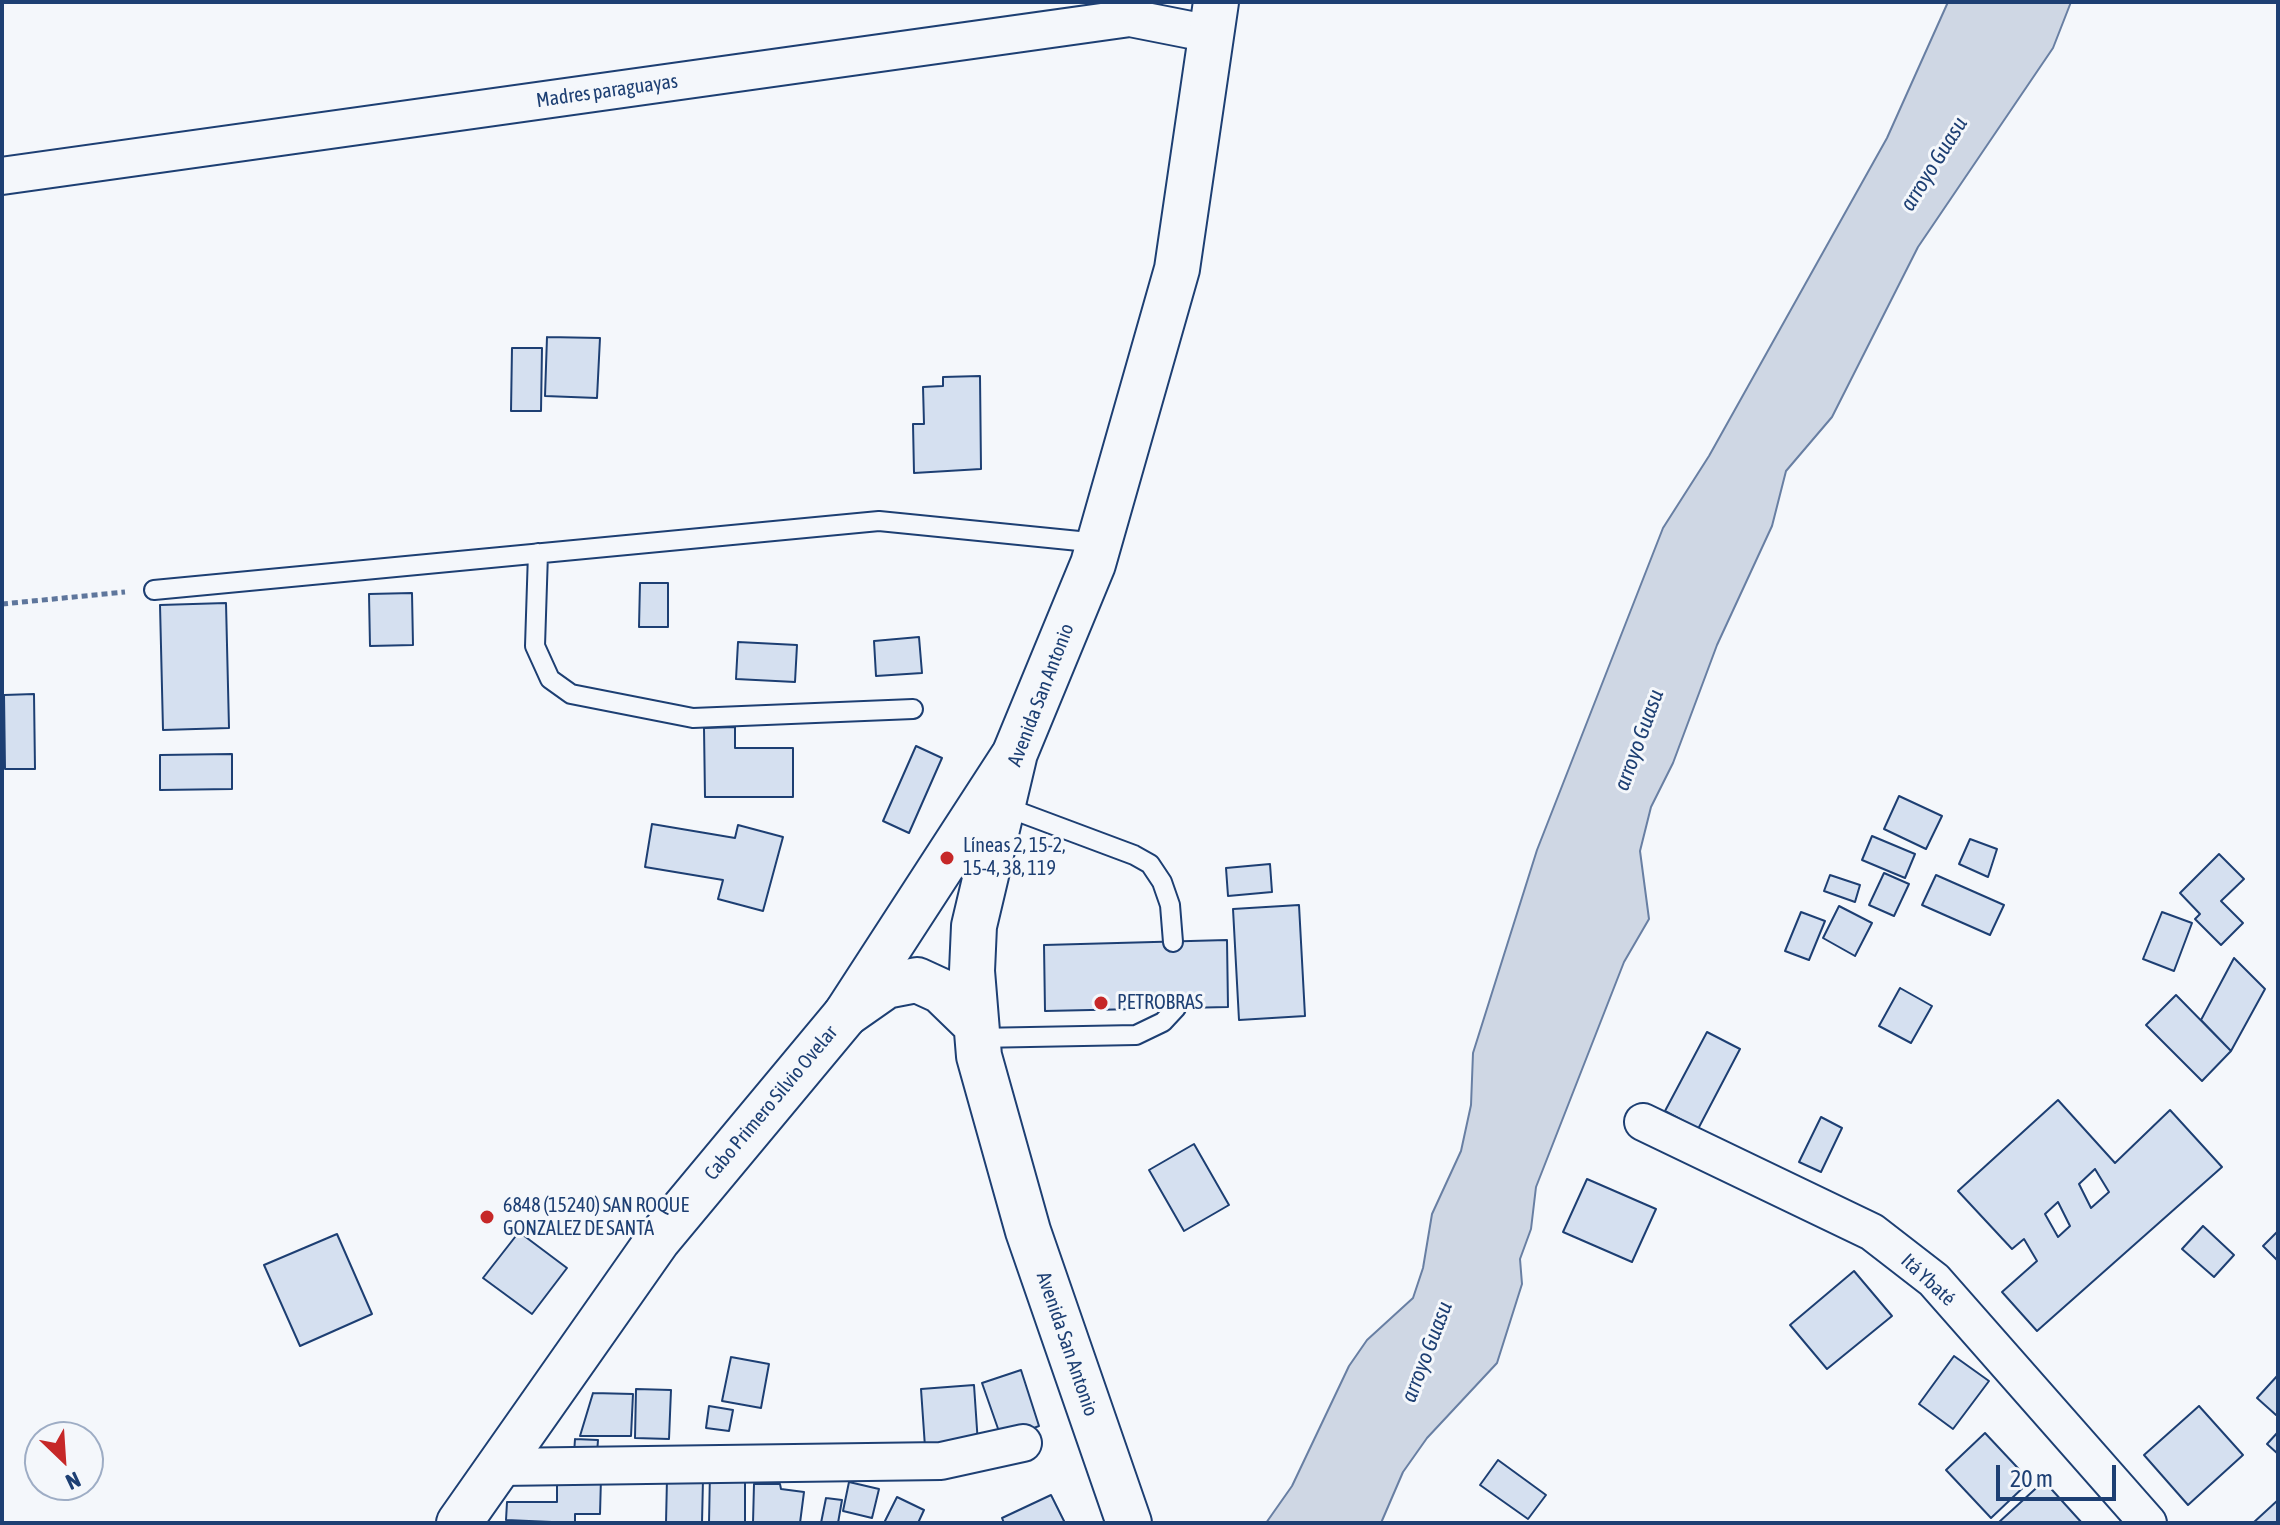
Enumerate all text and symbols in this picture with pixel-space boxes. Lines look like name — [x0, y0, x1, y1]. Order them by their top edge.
street label: Madres paraguayas — [535, 69, 679, 113]
water label: arroyo Guasu — [1895, 112, 1973, 216]
street label: Avenida San Antonio — [1003, 620, 1079, 770]
water label: arroyo Guasu — [1609, 686, 1669, 794]
place label: Líneas 2, 15-2, 15-4, 38, 119 — [963, 834, 1066, 881]
marker: Líneas 2, 15-2, 15-4, 38, 119 — [938, 849, 956, 867]
place label: PETROBRAS — [1117, 991, 1203, 1015]
marker: PETROBRAS — [1092, 994, 1110, 1012]
street label: Cabo Primero Silvio Ovelar — [699, 1021, 843, 1185]
place label: 6848 (15240) SAN ROQUE GONZALEZ DE SANTA — [503, 1194, 689, 1241]
marker: 6848 (15240) SAN ROQUE GONZALEZ DE SANTA — [478, 1208, 496, 1226]
street label: Itá Ybaté — [1896, 1249, 1960, 1311]
street label: Avenida San Antonio — [1031, 1269, 1103, 1419]
water label: arroyo Guasu — [1396, 1298, 1458, 1406]
north arrow — [24, 1421, 104, 1501]
scale bar — [2000, 1449, 2120, 1499]
text: 20 m — [2010, 1465, 2053, 1492]
text: N — [62, 1466, 85, 1495]

